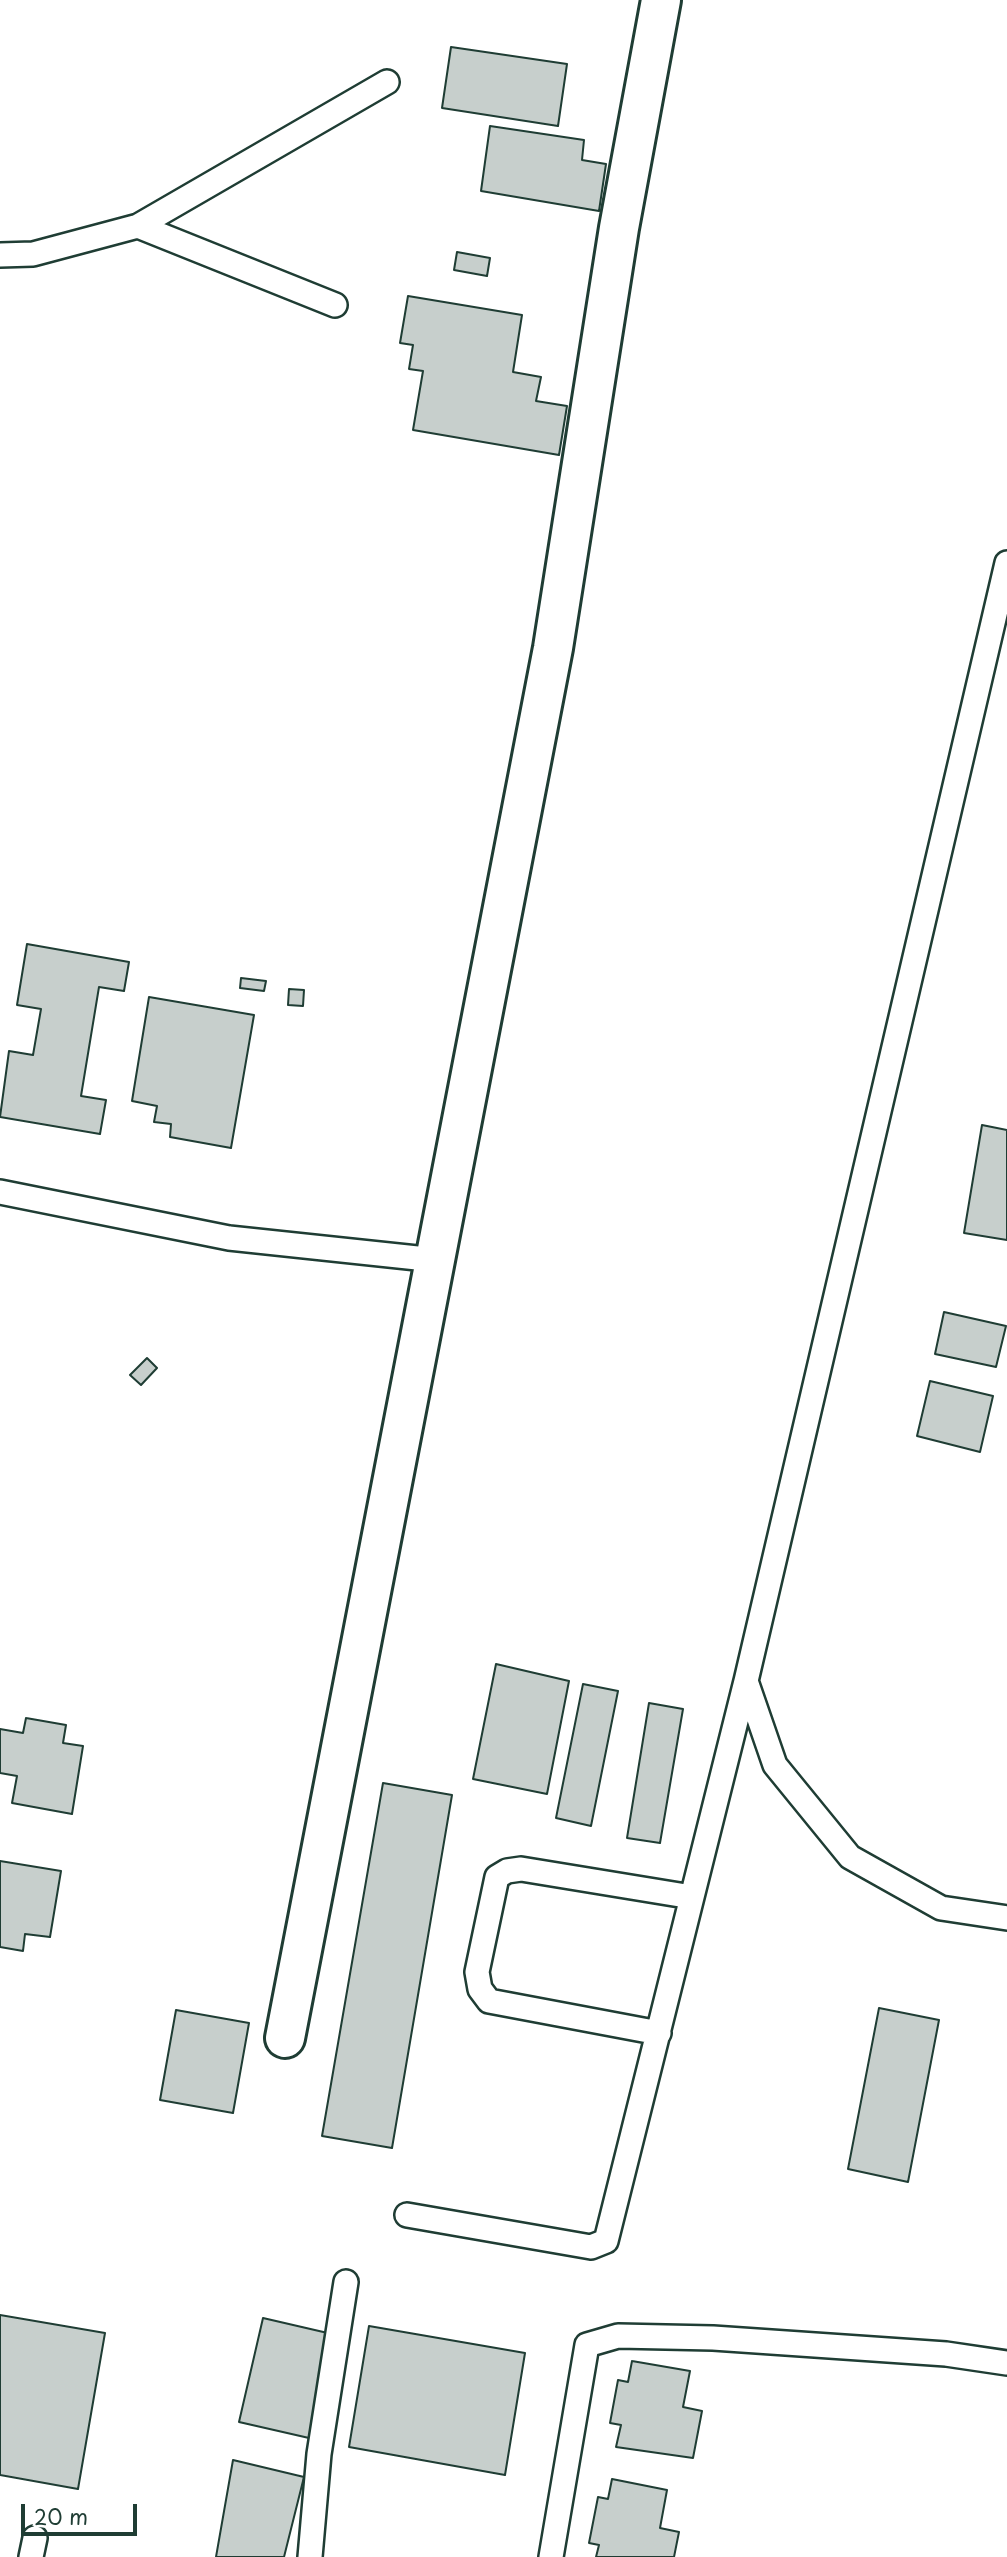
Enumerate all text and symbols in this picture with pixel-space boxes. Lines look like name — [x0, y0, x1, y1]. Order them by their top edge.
scale bar — [24, 2490, 140, 2534]
text: 20 m — [34, 2500, 88, 2532]

